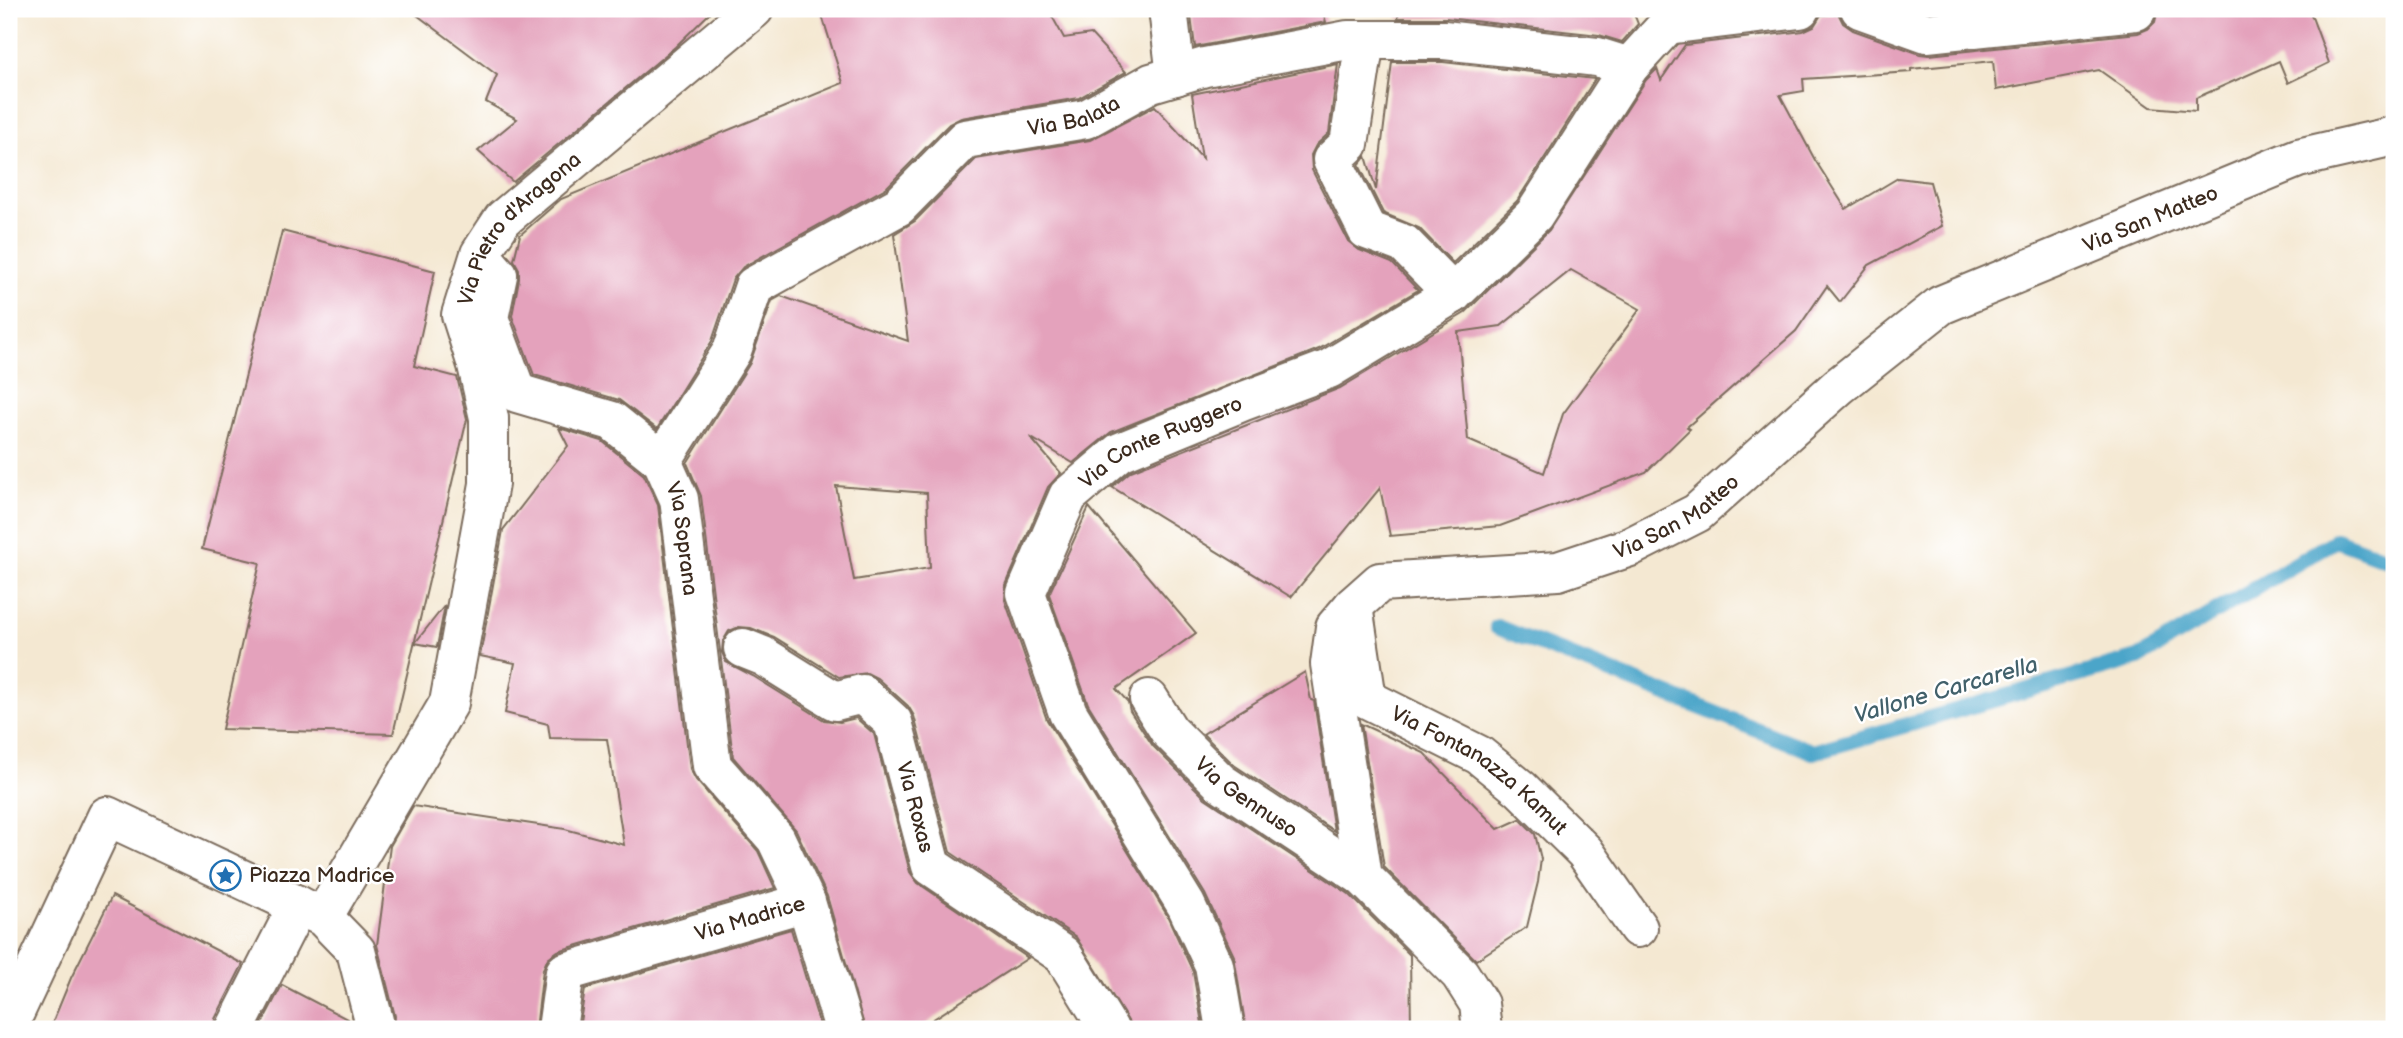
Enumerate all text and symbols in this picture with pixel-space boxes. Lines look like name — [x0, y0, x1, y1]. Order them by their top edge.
street label: Via Balata — [1026, 90, 1124, 141]
street label: Via Pietro d'Aragona — [452, 147, 586, 308]
street label: Via San Matteo — [2079, 180, 2222, 258]
street label: Via Conte Ruggero — [1074, 391, 1246, 494]
street label: Via San Matteo — [1610, 469, 1744, 564]
street label: Via Soprana — [660, 478, 703, 597]
water label: Vallone Carcarella — [1851, 650, 2041, 730]
street label: Via Fontanazza Kamut — [1387, 701, 1573, 840]
street label: Via Gennuso — [1190, 752, 1303, 843]
street label: Via Roxas — [891, 759, 939, 855]
place icon: Piazza Madrice — [209, 858, 243, 892]
place label: Piazza Madrice — [249, 863, 395, 888]
street label: Via Madrice — [692, 890, 808, 946]

